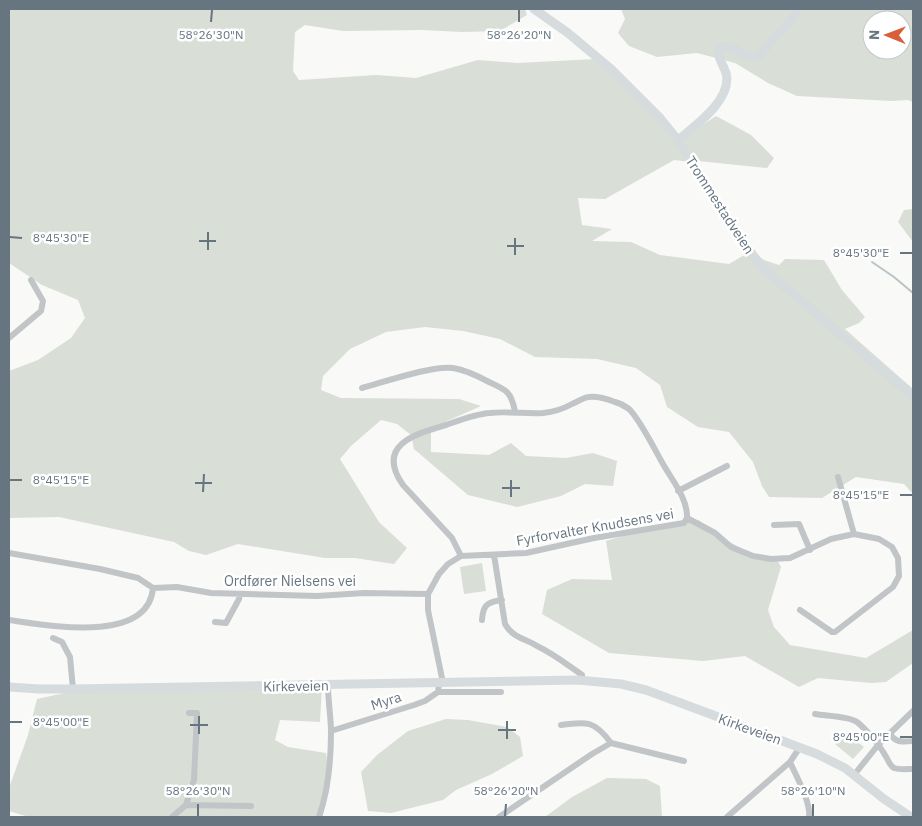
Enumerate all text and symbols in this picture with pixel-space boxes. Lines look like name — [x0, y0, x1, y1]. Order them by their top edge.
north arrow — [862, 10, 912, 60]
text: 58°26'30"N — [178, 27, 244, 42]
text: 58°26'20"N — [486, 27, 552, 42]
text: N — [865, 30, 883, 40]
street label: Trommestadveien — [682, 153, 758, 257]
text: 8°45'30"E — [33, 230, 89, 245]
text: 8°45'30"E — [833, 245, 889, 260]
text: 8°45'15"E — [33, 472, 89, 487]
text: 8°45'15"E — [833, 487, 889, 502]
street label: Fyrforvalter Knudsens vei — [515, 504, 675, 550]
street label: Ordfører Nielsens vei — [224, 572, 356, 590]
street label: Kirkeveien — [263, 676, 329, 696]
street label: Myra — [369, 688, 404, 714]
street label: Kirkeveien — [716, 709, 784, 749]
text: 8°45'00"E — [33, 714, 89, 729]
text: 8°45'00"E — [833, 729, 889, 744]
text: 58°26'30"N — [165, 783, 231, 798]
text: 58°26'20"N — [473, 783, 539, 798]
text: 58°26'10"N — [780, 783, 846, 798]

